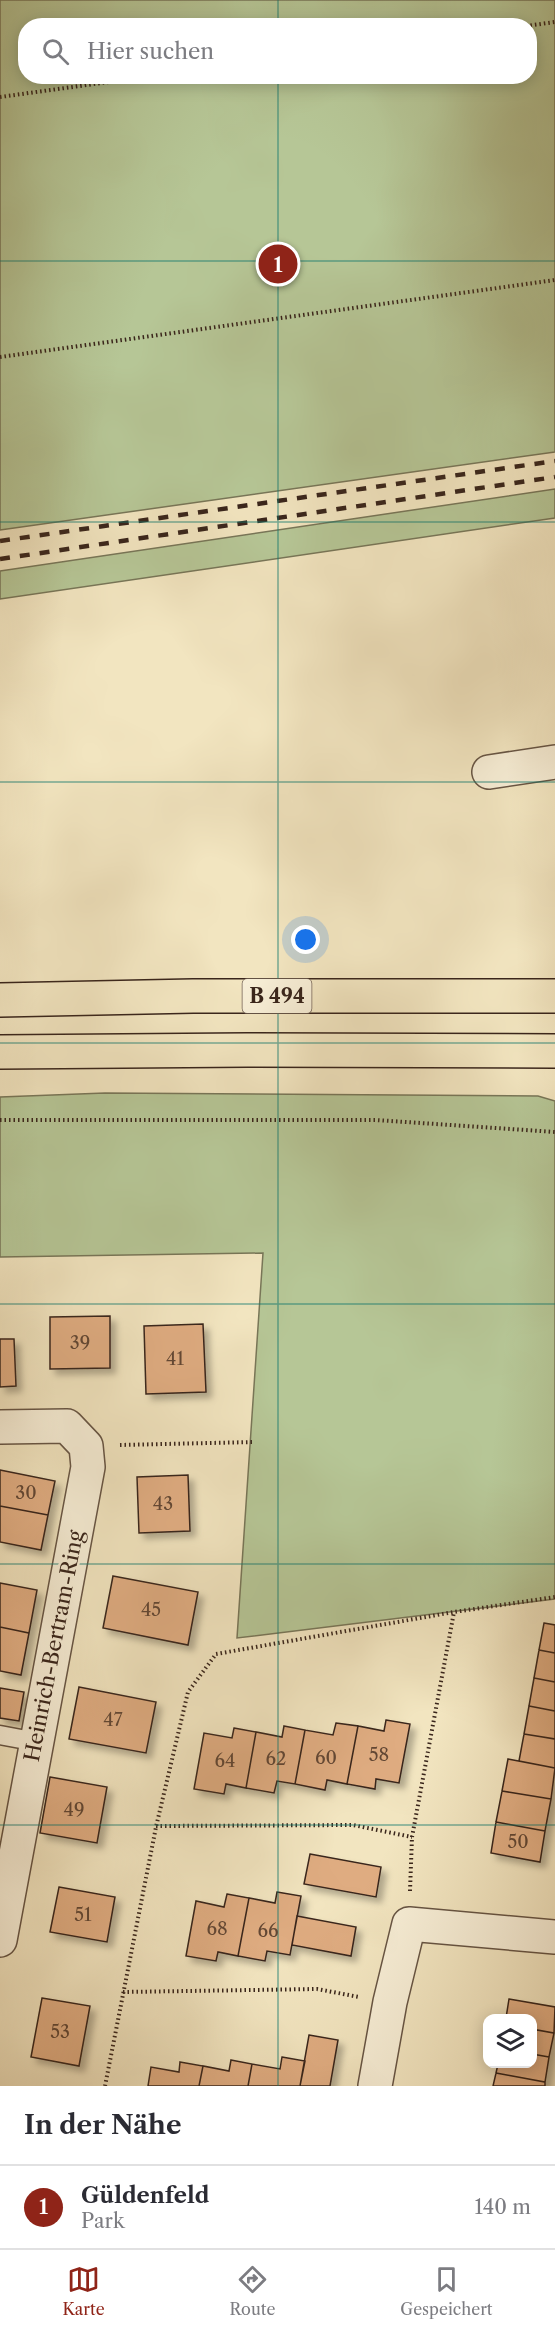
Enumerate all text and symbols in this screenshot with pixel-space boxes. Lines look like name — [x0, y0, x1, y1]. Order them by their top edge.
search box — [18, 18, 537, 84]
icon: search — [39, 35, 72, 68]
text: Hier suchen — [87, 38, 214, 65]
pin: 1 — [258, 242, 298, 286]
your location — [291, 925, 320, 954]
road number: B 494 — [242, 979, 312, 1013]
house number: 39 — [70, 1332, 90, 1354]
house number: 41 — [166, 1348, 184, 1370]
house number: 30 — [15, 1482, 37, 1504]
house number: 43 — [153, 1493, 173, 1515]
street label: Heinrich-Bertram-Ring — [19, 1527, 88, 1764]
house number: 45 — [141, 1599, 161, 1621]
house number: 47 — [103, 1709, 123, 1731]
house number: 58 — [369, 1744, 389, 1766]
house number: 60 — [315, 1747, 337, 1769]
house number: 62 — [266, 1748, 286, 1770]
house number: 64 — [215, 1750, 235, 1772]
house number: 49 — [64, 1799, 84, 1821]
house number: 50 — [507, 1831, 529, 1853]
house number: 51 — [74, 1904, 92, 1926]
house number: 68 — [206, 1918, 228, 1940]
house number: 66 — [257, 1920, 279, 1942]
map controls — [483, 2014, 537, 2068]
button: layers — [483, 2014, 537, 2068]
house number: 53 — [50, 2021, 70, 2043]
text: In der Nähe — [24, 2109, 181, 2141]
text: Güldenfeld — [81, 2182, 209, 2209]
text: 1 — [39, 2195, 48, 2219]
text: 140 m — [474, 2195, 531, 2219]
text: Park — [81, 2209, 124, 2233]
tab: Karte — [62, 2263, 105, 2319]
tab: Route — [230, 2263, 275, 2319]
tab: Gespeichert — [400, 2263, 493, 2319]

